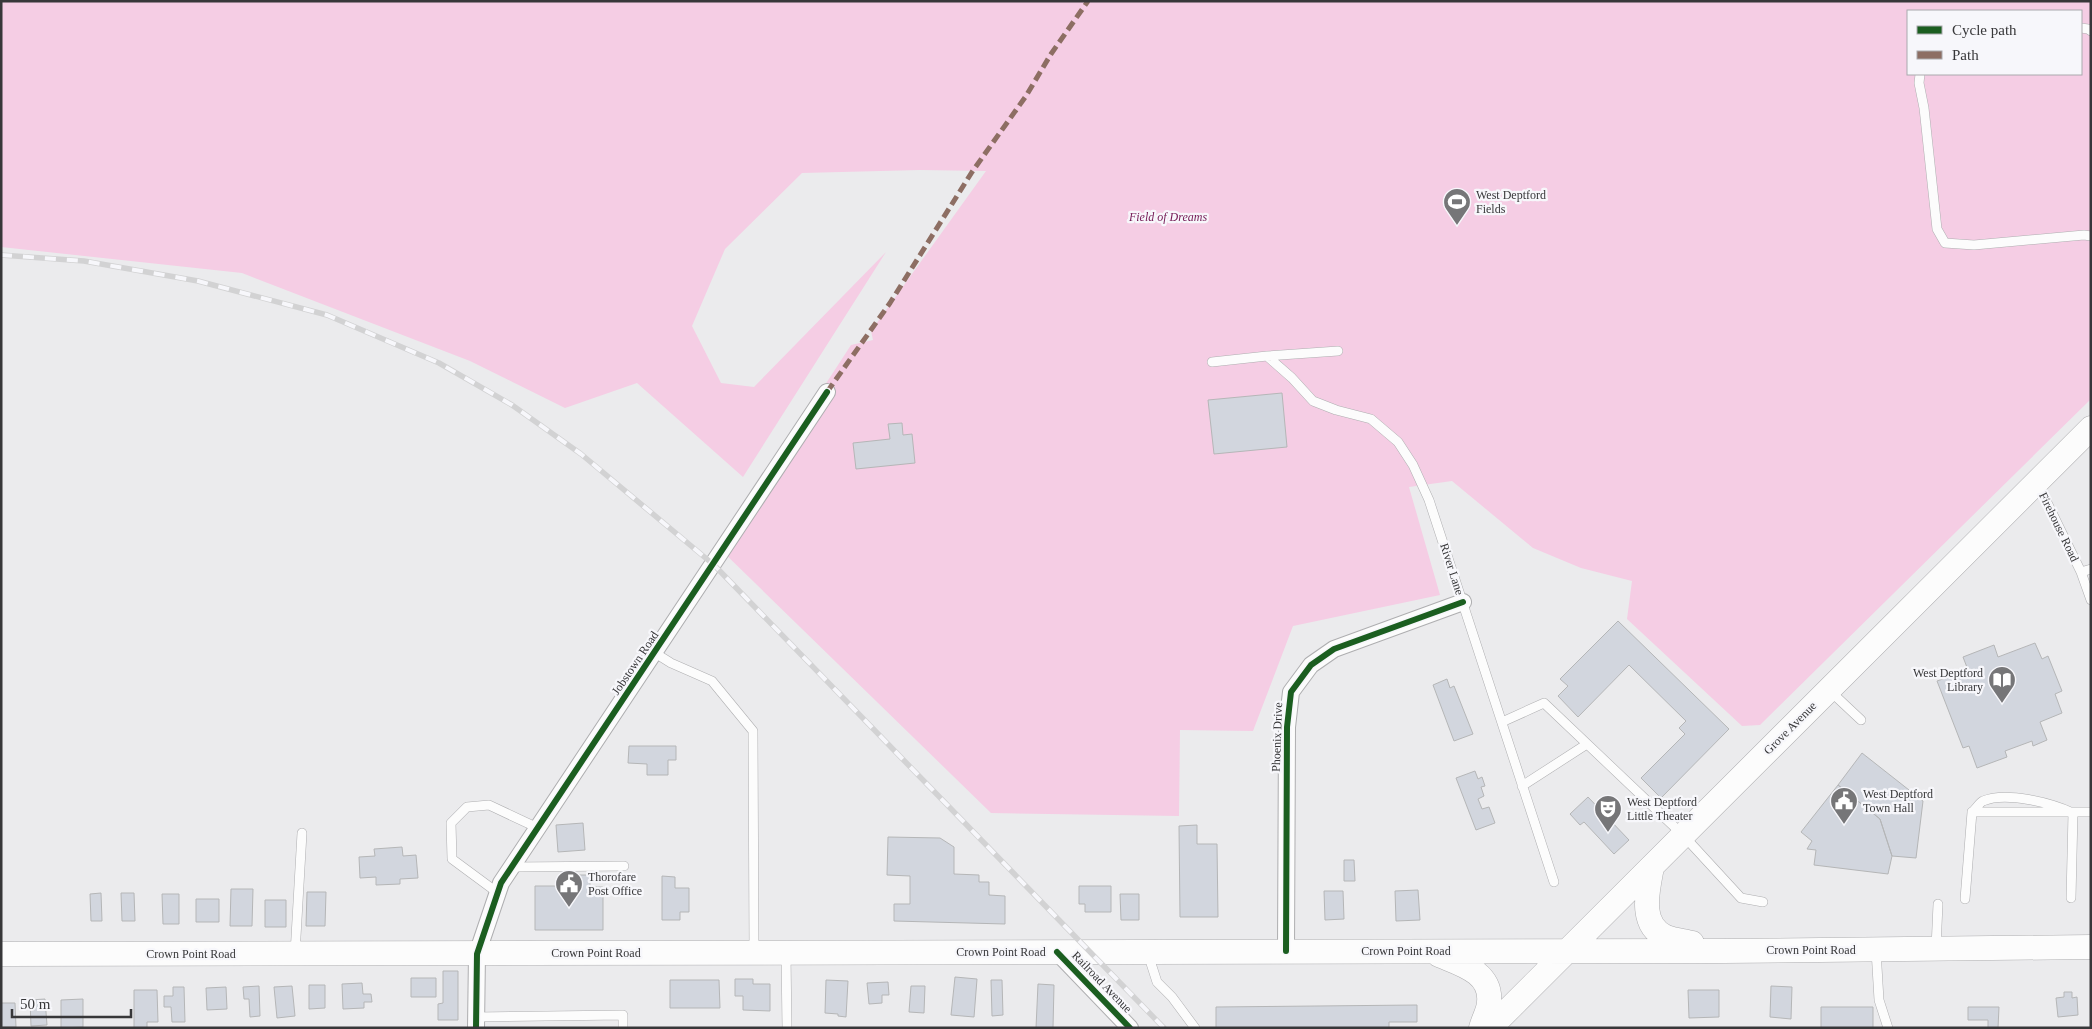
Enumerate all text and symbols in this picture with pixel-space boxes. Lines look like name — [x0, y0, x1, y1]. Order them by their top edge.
legend — [1907, 10, 2082, 75]
text: Cycle path — [1952, 22, 2017, 38]
text: Path — [1952, 47, 1979, 63]
sports icon: West Deptford Fields — [1442, 187, 1472, 226]
place label: West Deptford Fields — [1476, 188, 1546, 216]
park label: Field of Dreams — [1128, 210, 1207, 224]
street label: Firehouse Road — [2036, 490, 2082, 564]
street label: River Lane — [1437, 541, 1467, 597]
street label: Jobstown Road — [609, 629, 661, 697]
library icon: West Deptford Library — [1987, 665, 2017, 704]
place label: West Deptford Library — [1913, 666, 1983, 694]
street label: Grove Avenue — [1761, 699, 1819, 757]
street label: Phoenix Drive — [1269, 702, 1285, 772]
public building icon: West Deptford Town Hall — [1829, 786, 1859, 825]
place label: West Deptford Town Hall — [1863, 787, 1933, 815]
theatre icon: West Deptford Little Theater — [1593, 794, 1623, 833]
place label: West Deptford Little Theater — [1627, 795, 1697, 823]
public building icon: Thorofare Post Office — [554, 869, 584, 908]
place label: Thorofare Post Office — [588, 870, 642, 898]
street label: Crown Point Road — [1766, 943, 1856, 957]
street label: Crown Point Road — [1361, 944, 1451, 958]
street label: Crown Point Road — [956, 945, 1046, 959]
street label: Crown Point Road — [551, 946, 641, 960]
street label: Crown Point Road — [146, 947, 236, 961]
street label: Railroad Avenue — [1069, 948, 1135, 1016]
scale bar — [12, 986, 131, 1018]
text: 50 m — [20, 996, 51, 1012]

